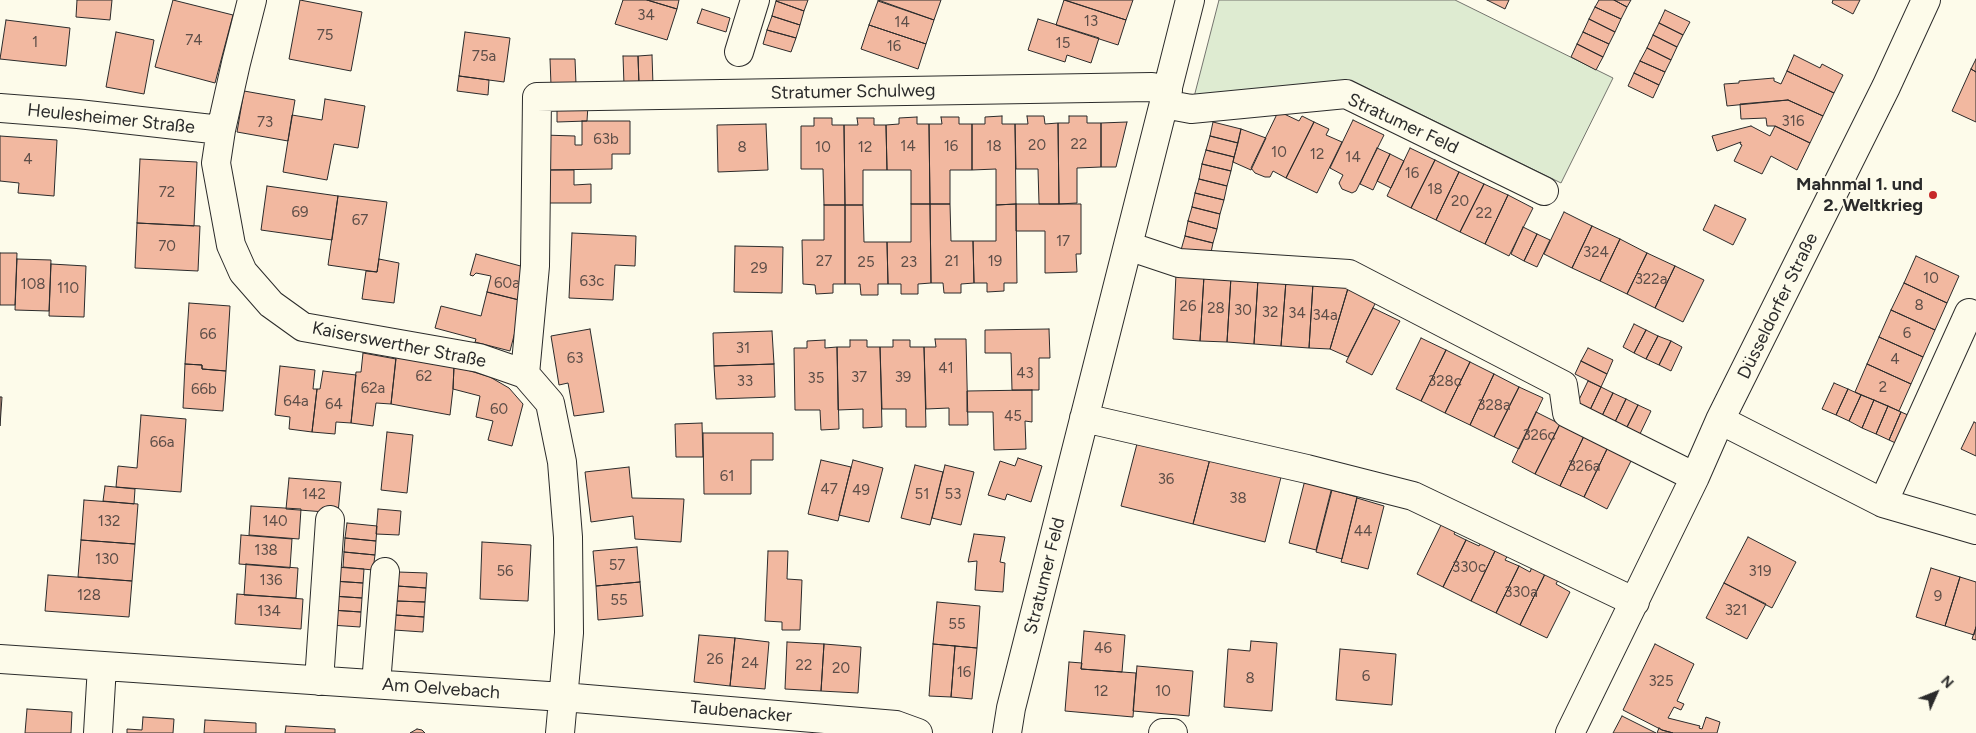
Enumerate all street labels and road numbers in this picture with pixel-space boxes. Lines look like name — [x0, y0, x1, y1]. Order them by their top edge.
street label: Stratumer Schulweg — [770, 80, 936, 104]
street label: Stratumer Feld — [1344, 89, 1462, 159]
street label: Heulesheimer Straße — [26, 99, 196, 139]
street label: Düsseldorfer Straße — [1733, 229, 1823, 383]
street label: Kaiserswerther Straße — [310, 318, 488, 372]
street label: Stratumer Feld — [1020, 515, 1070, 637]
street label: Am Oelvebach — [381, 674, 501, 704]
street label: Taubenacker — [689, 697, 793, 727]

